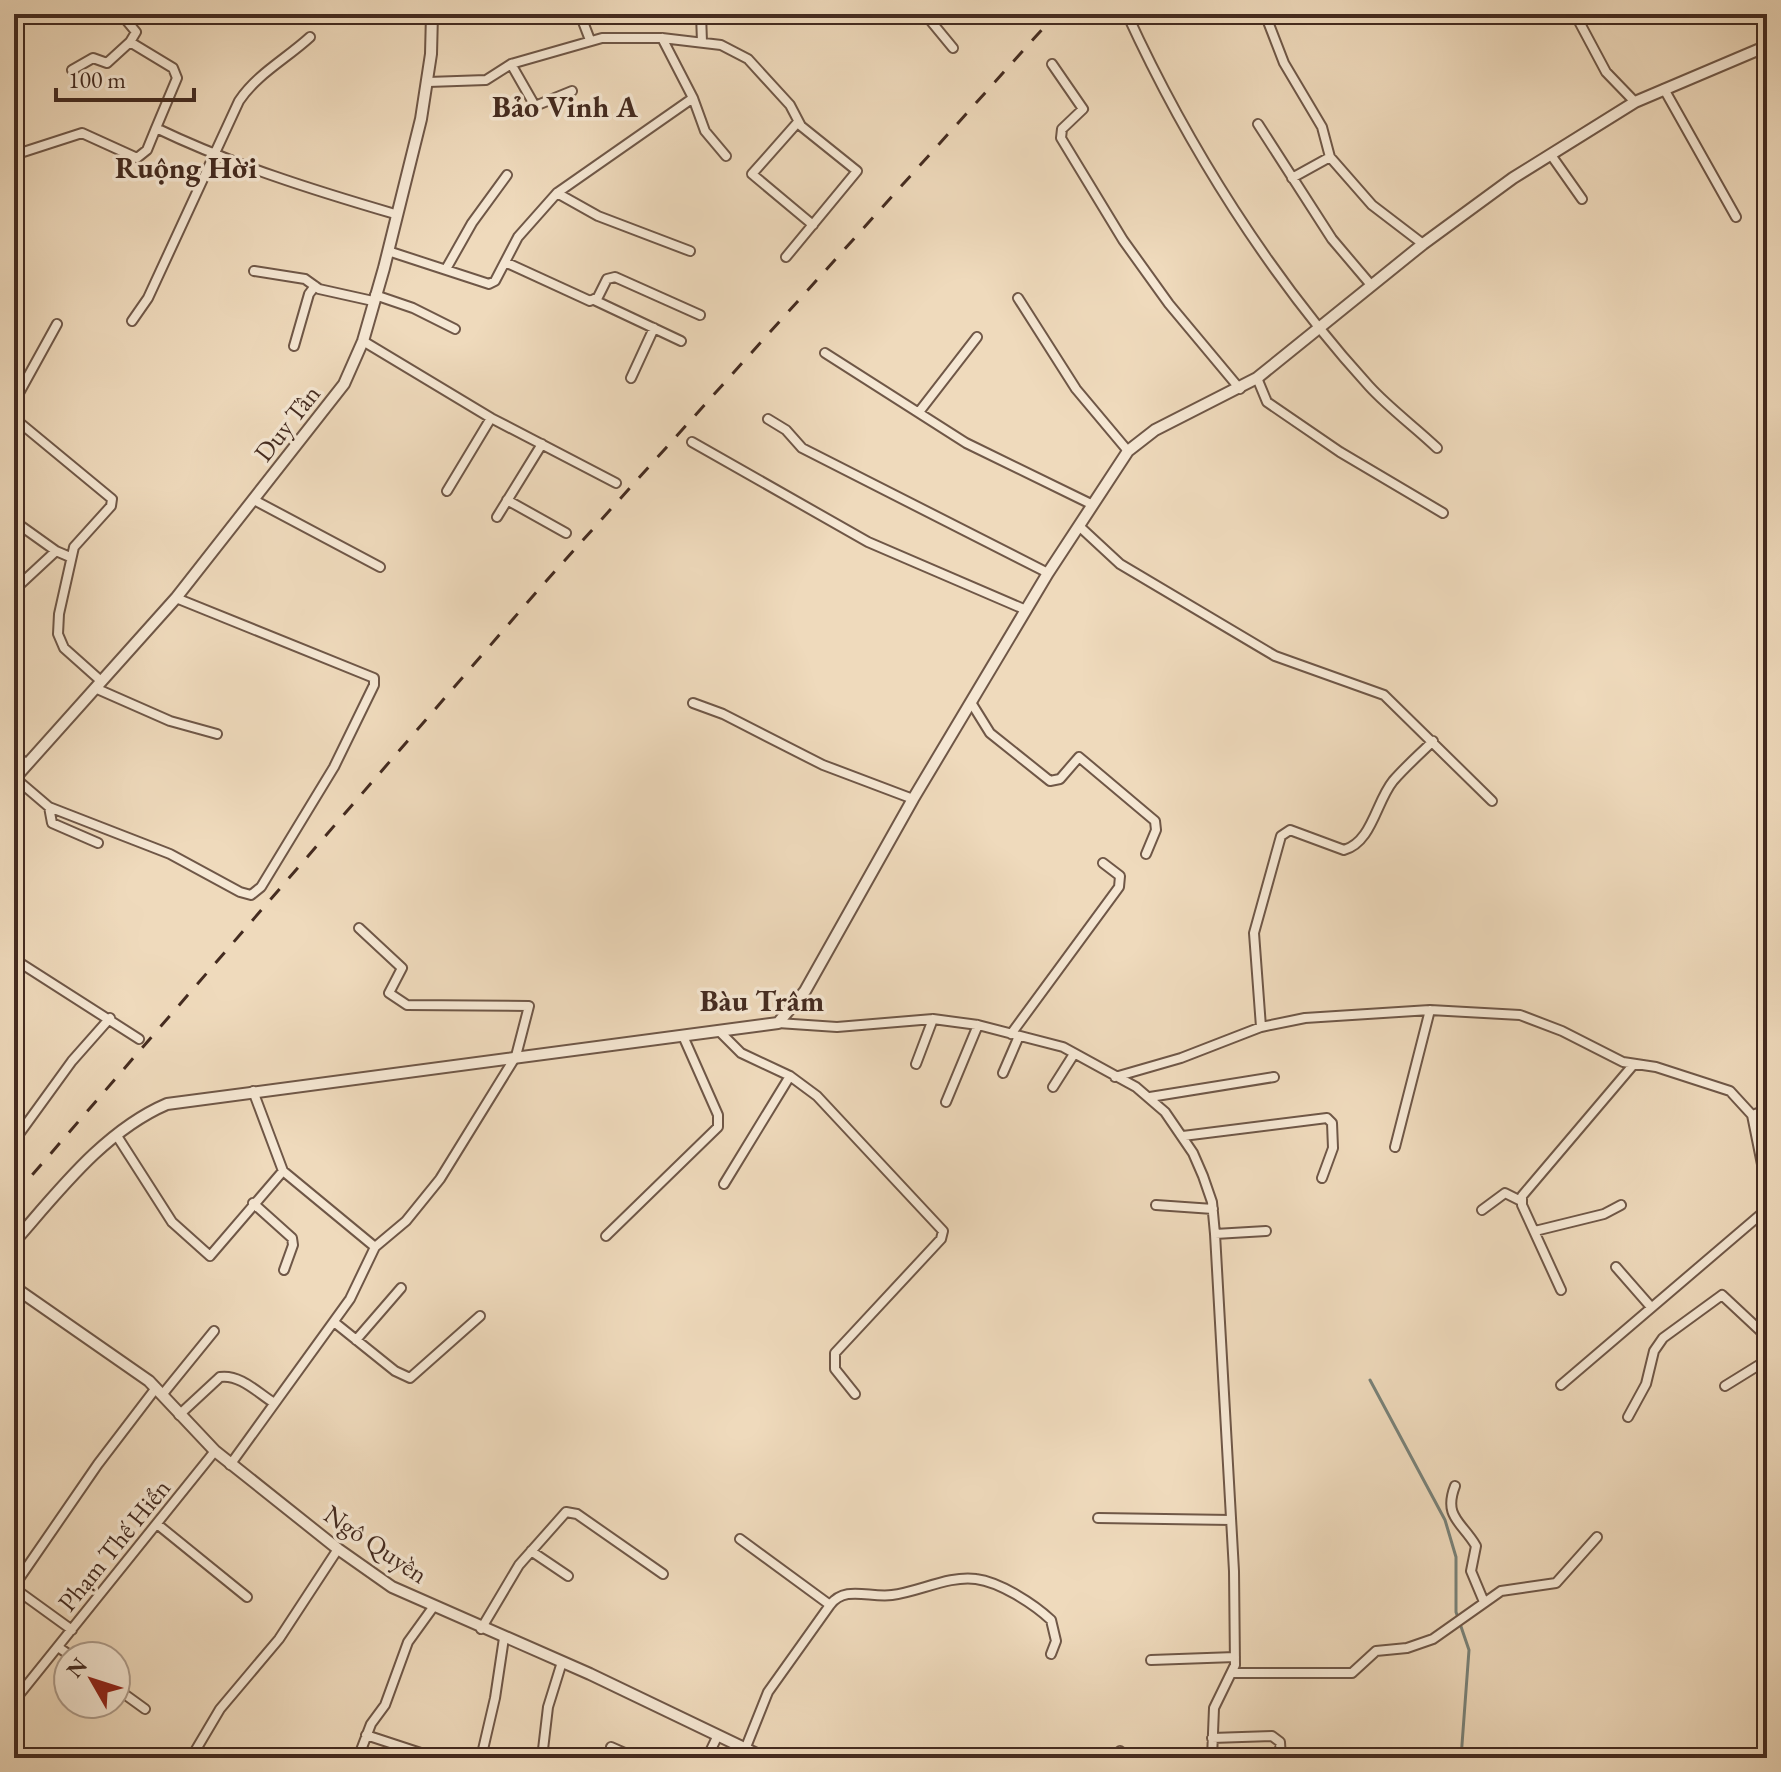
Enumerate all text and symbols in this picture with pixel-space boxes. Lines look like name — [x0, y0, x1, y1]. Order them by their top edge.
scale bar — [56, 52, 194, 102]
text: 100 m — [68, 64, 126, 95]
district label: Bảo Vinh A — [492, 87, 638, 126]
district label: Ruộng Hời — [115, 148, 257, 187]
street label: Duy Tân — [246, 377, 328, 468]
district label: Bàu Trâm — [700, 981, 824, 1020]
street label: Phạm Thế Hiển — [50, 1472, 178, 1618]
street label: Ngô Quyền — [318, 1497, 435, 1591]
north arrow — [52, 1640, 132, 1720]
text: N — [60, 1652, 94, 1684]

